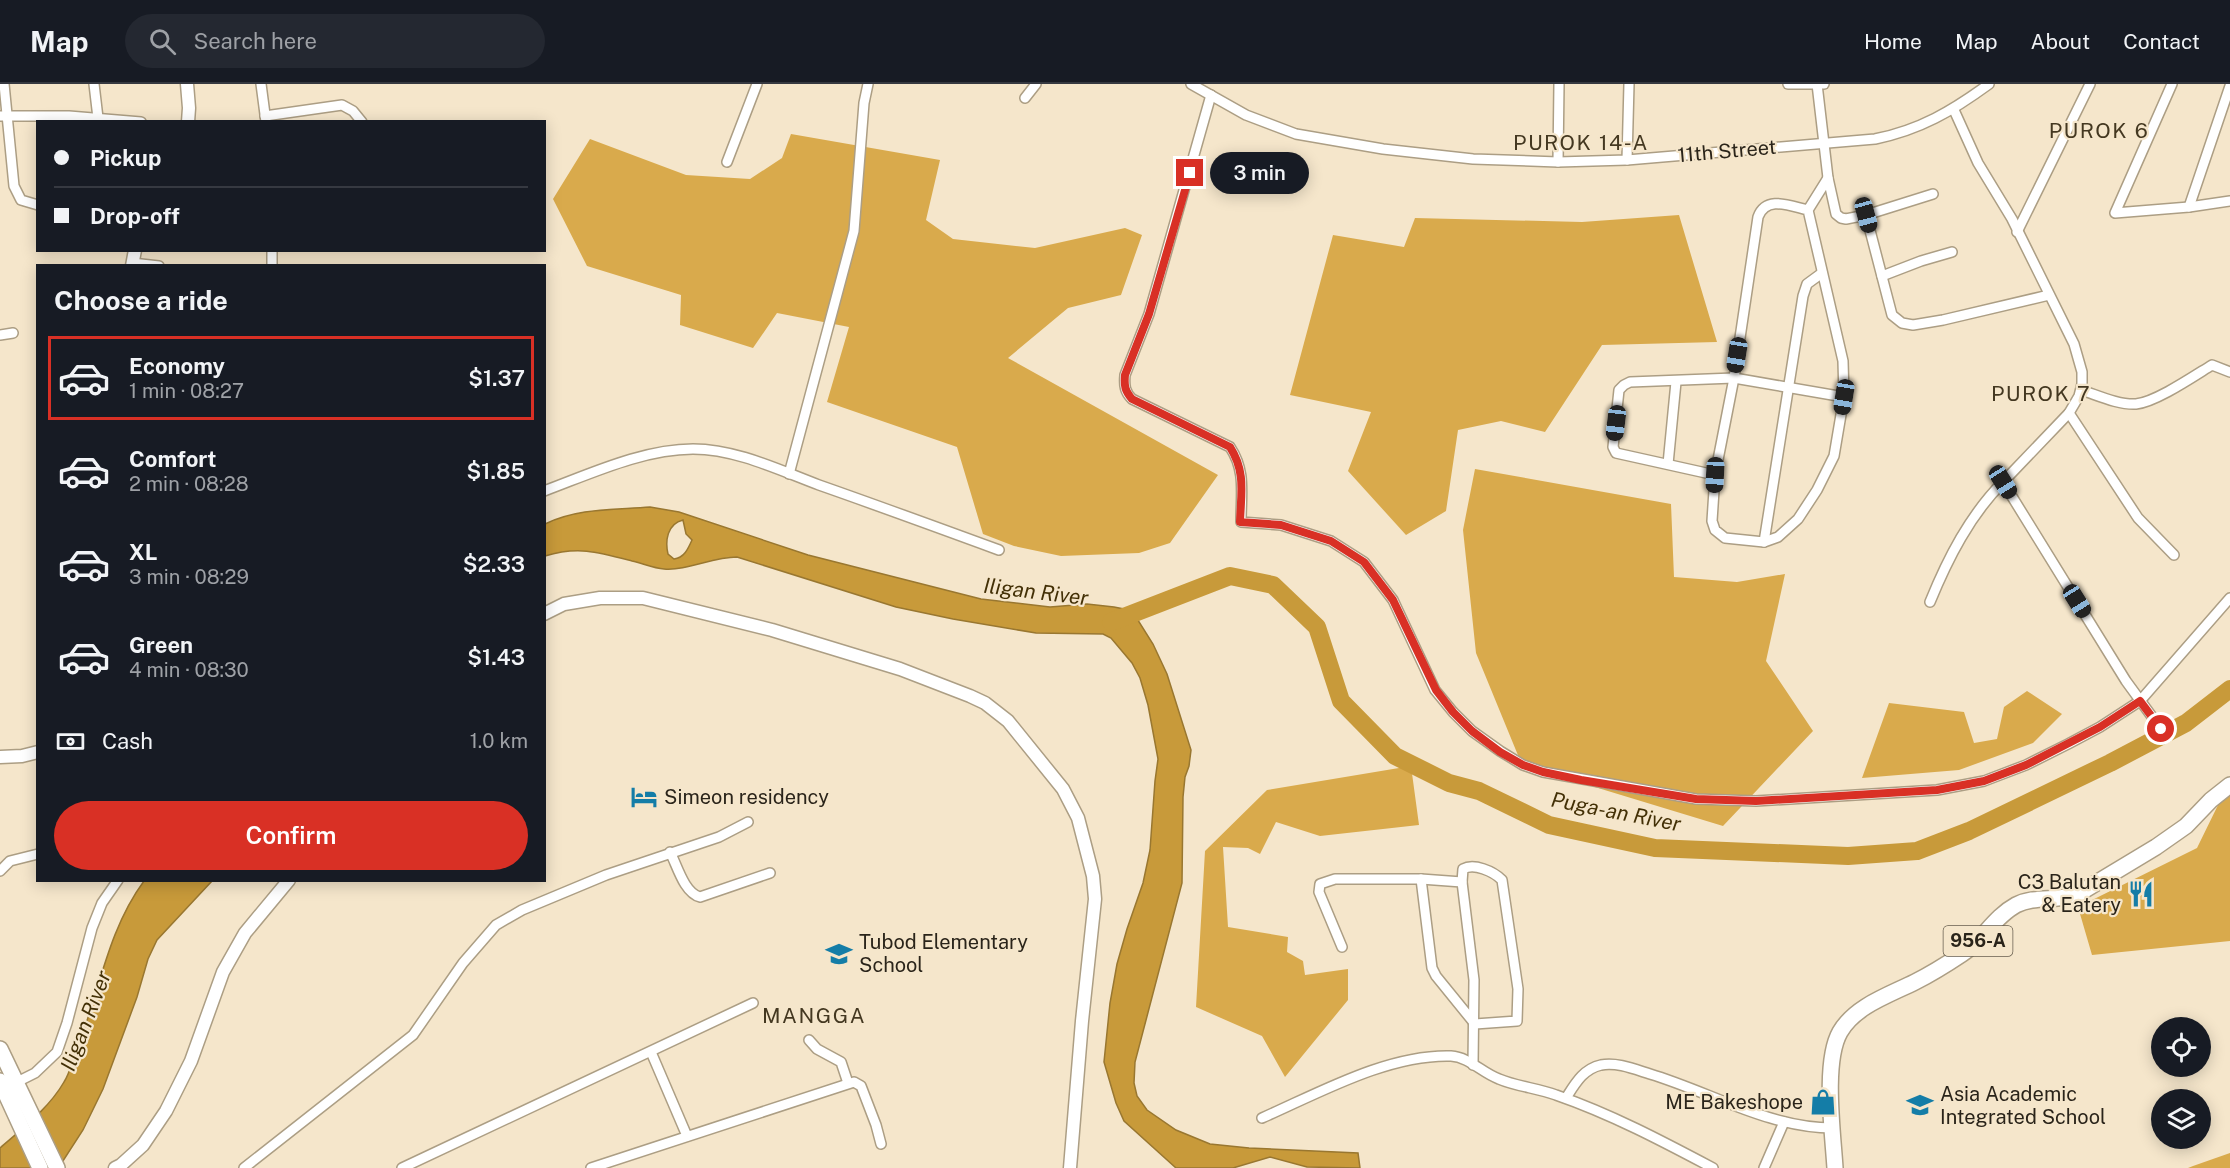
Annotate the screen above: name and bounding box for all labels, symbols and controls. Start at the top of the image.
search box [125,14,545,68]
text: Map [30,25,89,58]
icon: search [146,25,179,58]
text: Search here [194,28,317,54]
text: Home [1864,29,1922,54]
text: Map [1955,29,1998,54]
text: About [2031,29,2090,54]
text: Contact [2123,29,2200,54]
district label: PUROK 6 [2049,118,2149,143]
district label: PUROK 14-A [1513,130,1649,155]
street label: 11th Street [1677,135,1777,167]
text: Pickup [90,145,161,171]
callout: 3 min [1211,152,1310,194]
route end [1176,159,1203,186]
text: 3 min [1233,161,1286,185]
car [1853,195,1879,235]
text: Drop-off [90,203,180,229]
text: Choose a ride [54,284,228,316]
car [1725,336,1749,374]
icon: car [57,351,111,405]
text: Economy [129,353,225,379]
text: $1.37 [468,365,525,391]
car [1832,378,1856,416]
text: 1 min · 08:27 [129,379,244,403]
district label: PUROK 7 [1991,381,2091,406]
car [1605,404,1627,442]
icon: car [57,444,111,498]
text: Comfort [129,446,216,472]
car [1705,457,1725,493]
text: $1.85 [467,458,525,484]
car [1986,462,2020,502]
text: 2 min · 08:28 [129,472,249,496]
icon: car [57,537,111,591]
text: XL [129,539,157,565]
text: $2.33 [463,551,525,577]
text: 3 min · 08:29 [129,565,249,589]
water label: Iligan River [982,573,1091,610]
car [2060,581,2094,621]
icon: car [57,630,111,684]
text: Green [129,632,193,658]
text: $1.43 [467,644,525,670]
text: 4 min · 08:30 [129,658,249,682]
route start [2147,715,2174,742]
icon: cash [54,725,87,758]
text: Cash [102,728,153,754]
text: 1.0 km [470,729,528,753]
hotel icon: Simeon residency [629,782,659,812]
place label: Simeon residency [664,785,829,809]
water label: Puga-an River [1549,787,1684,837]
button: Confirm [54,801,528,870]
place label: C3 Balutan & Eatery [2018,870,2121,917]
restaurant icon: C3 Balutan & Eatery [2126,879,2156,909]
road number: 956-A [1944,926,2012,956]
place label: Tubod Elementary School [859,930,1028,977]
school or university icon: Tubod Elementary School [824,939,854,969]
water label: Iligan River [55,966,116,1074]
district label: MANGGA [762,1003,866,1028]
map controls [2151,1017,2211,1149]
button: locate [2151,1017,2211,1077]
place label: Asia Academic Integrated School [1940,1082,2106,1129]
shop icon: ME Bakeshope [1808,1087,1838,1117]
button: layers [2151,1089,2211,1149]
place label: ME Bakeshope [1665,1090,1803,1114]
school or university icon: Asia Academic Integrated School [1905,1090,1935,1120]

